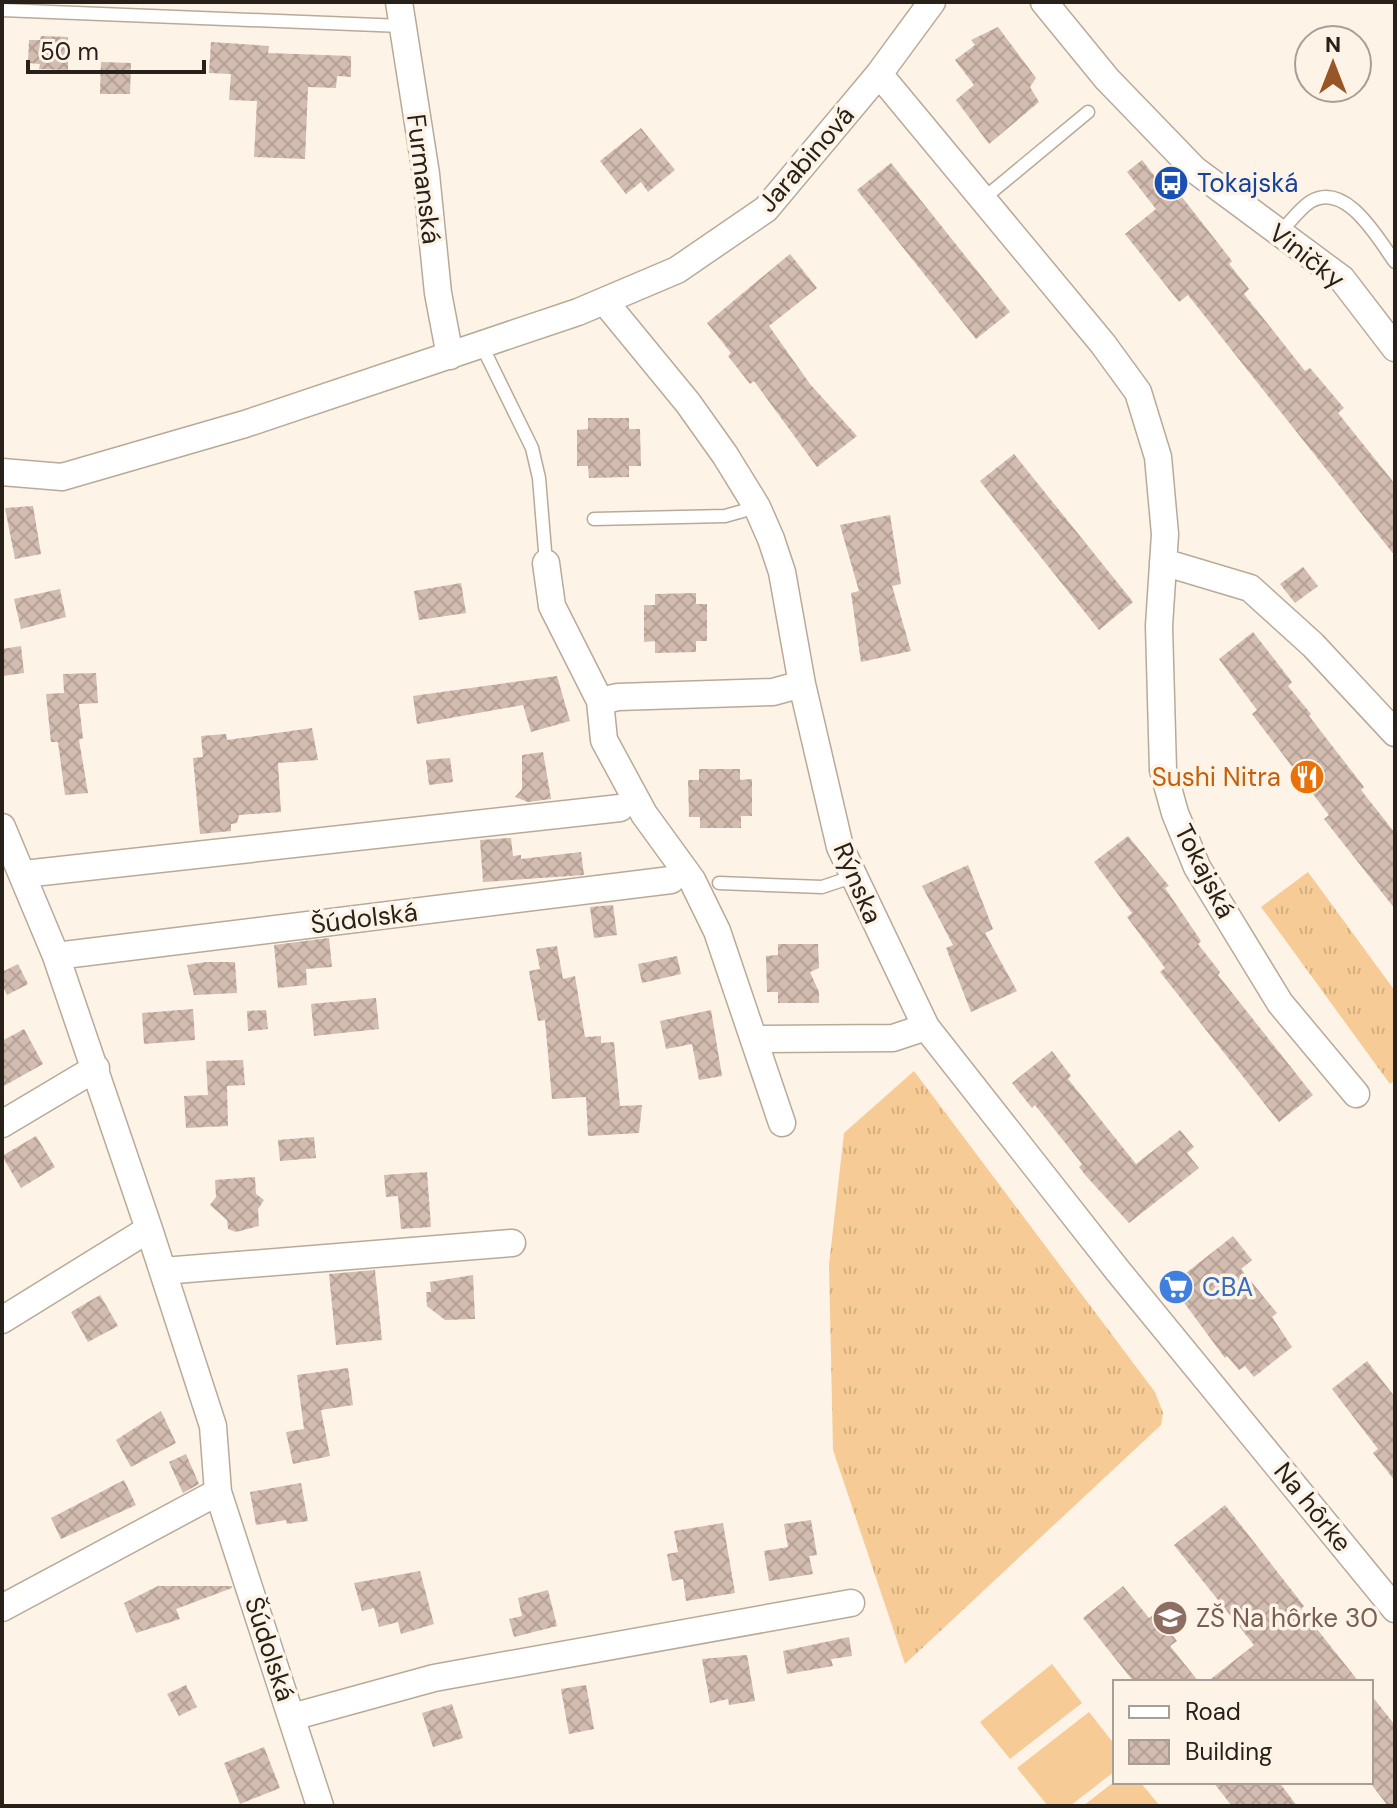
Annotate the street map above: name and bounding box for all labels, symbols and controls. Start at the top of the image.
scale bar [28,24,204,74]
north arrow [1293,24,1373,104]
text: N [1325,30,1341,59]
text: 50 m [40,36,99,67]
street label: Jarabinová [750,99,862,219]
street label: Furmanská [399,112,449,246]
bus stop icon: Tokajská [1152,164,1190,202]
place label: Tokajská [1197,166,1298,200]
street label: Viničky [1262,216,1352,296]
restaurant icon: Sushi Nitra [1288,758,1326,796]
place label: Sushi Nitra [1152,760,1281,794]
street label: Tokajská [1167,818,1243,924]
street label: Rýnska [826,837,890,929]
street label: Šúdolská [308,895,420,941]
supermarket icon: CBA [1157,1268,1195,1306]
place label: CBA [1202,1270,1253,1304]
street label: Na hôrke [1266,1455,1360,1559]
street label: Šúdolská [237,1593,303,1705]
school or university icon: ZŠ Na hôrke 30 [1151,1599,1189,1637]
place label: ZŠ Na hôrke 30 [1196,1601,1378,1635]
legend [1113,1680,1373,1784]
text: Road [1185,1696,1241,1727]
text: Building [1185,1736,1272,1767]

